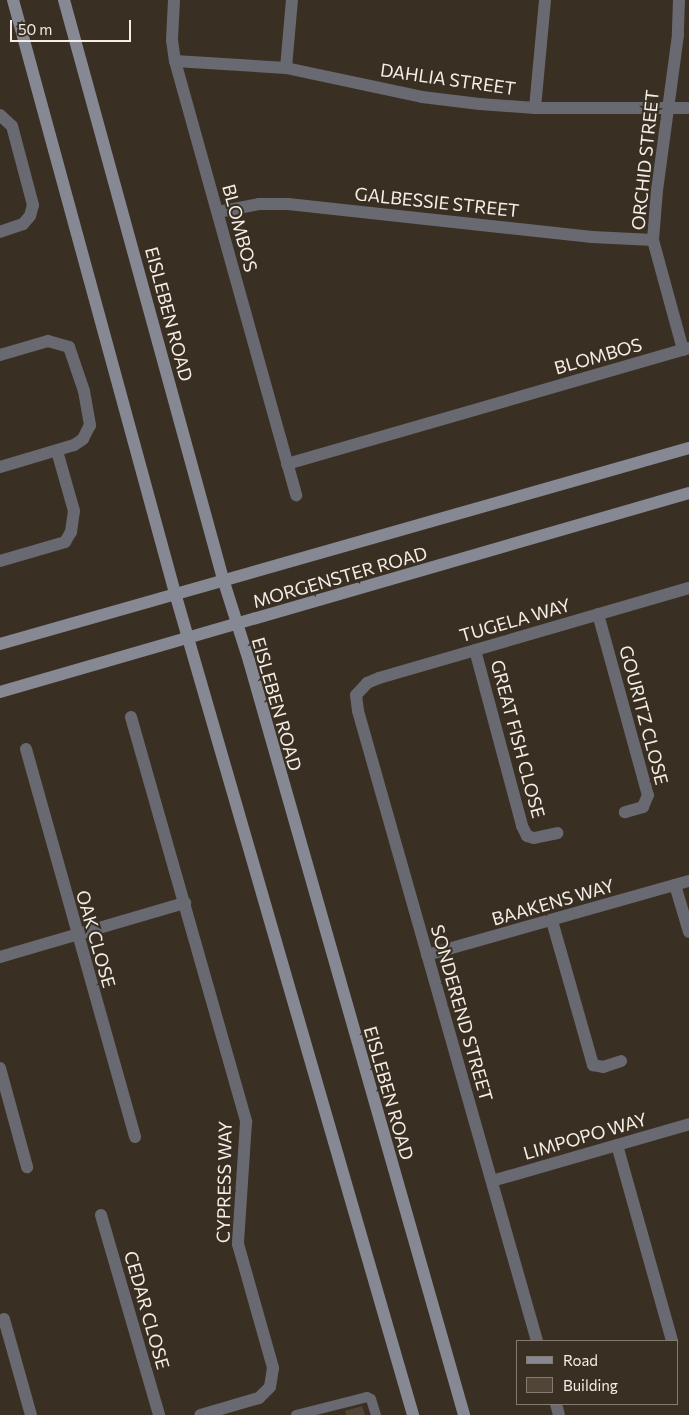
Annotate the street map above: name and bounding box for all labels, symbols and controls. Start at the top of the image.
scale bar [12,10,134,42]
text: 50 m [18,20,52,38]
street label: DAHLIA STREET [379,59,517,99]
street label: ORCHID STREET [627,89,663,231]
street label: BLOMBOS [218,182,262,274]
street label: GALBESSIE STREET [354,183,520,221]
street label: EISLEBEN ROAD [141,244,197,384]
street label: BLOMBOS [552,333,644,379]
street label: MORGENSTER ROAD [250,542,430,612]
street label: TUGELA WAY [457,594,573,646]
street label: EISLEBEN ROAD [248,635,306,773]
street label: GOURITZ CLOSE [615,643,673,787]
street label: GREAT FISH CLOSE [486,658,550,820]
street label: BAAKENS WAY [489,874,617,930]
street label: OAK CLOSE [72,888,120,990]
street label: SONDEREND STREET [426,922,498,1104]
street label: EISLEBEN ROAD [360,1024,418,1162]
street label: LIMPOPO WAY [521,1108,649,1164]
street label: CYPRESS WAY [212,1121,236,1243]
street label: CEDAR CLOSE [120,1248,174,1372]
legend [516,1340,679,1405]
text: Road [563,1351,598,1369]
text: Building [563,1376,618,1394]

